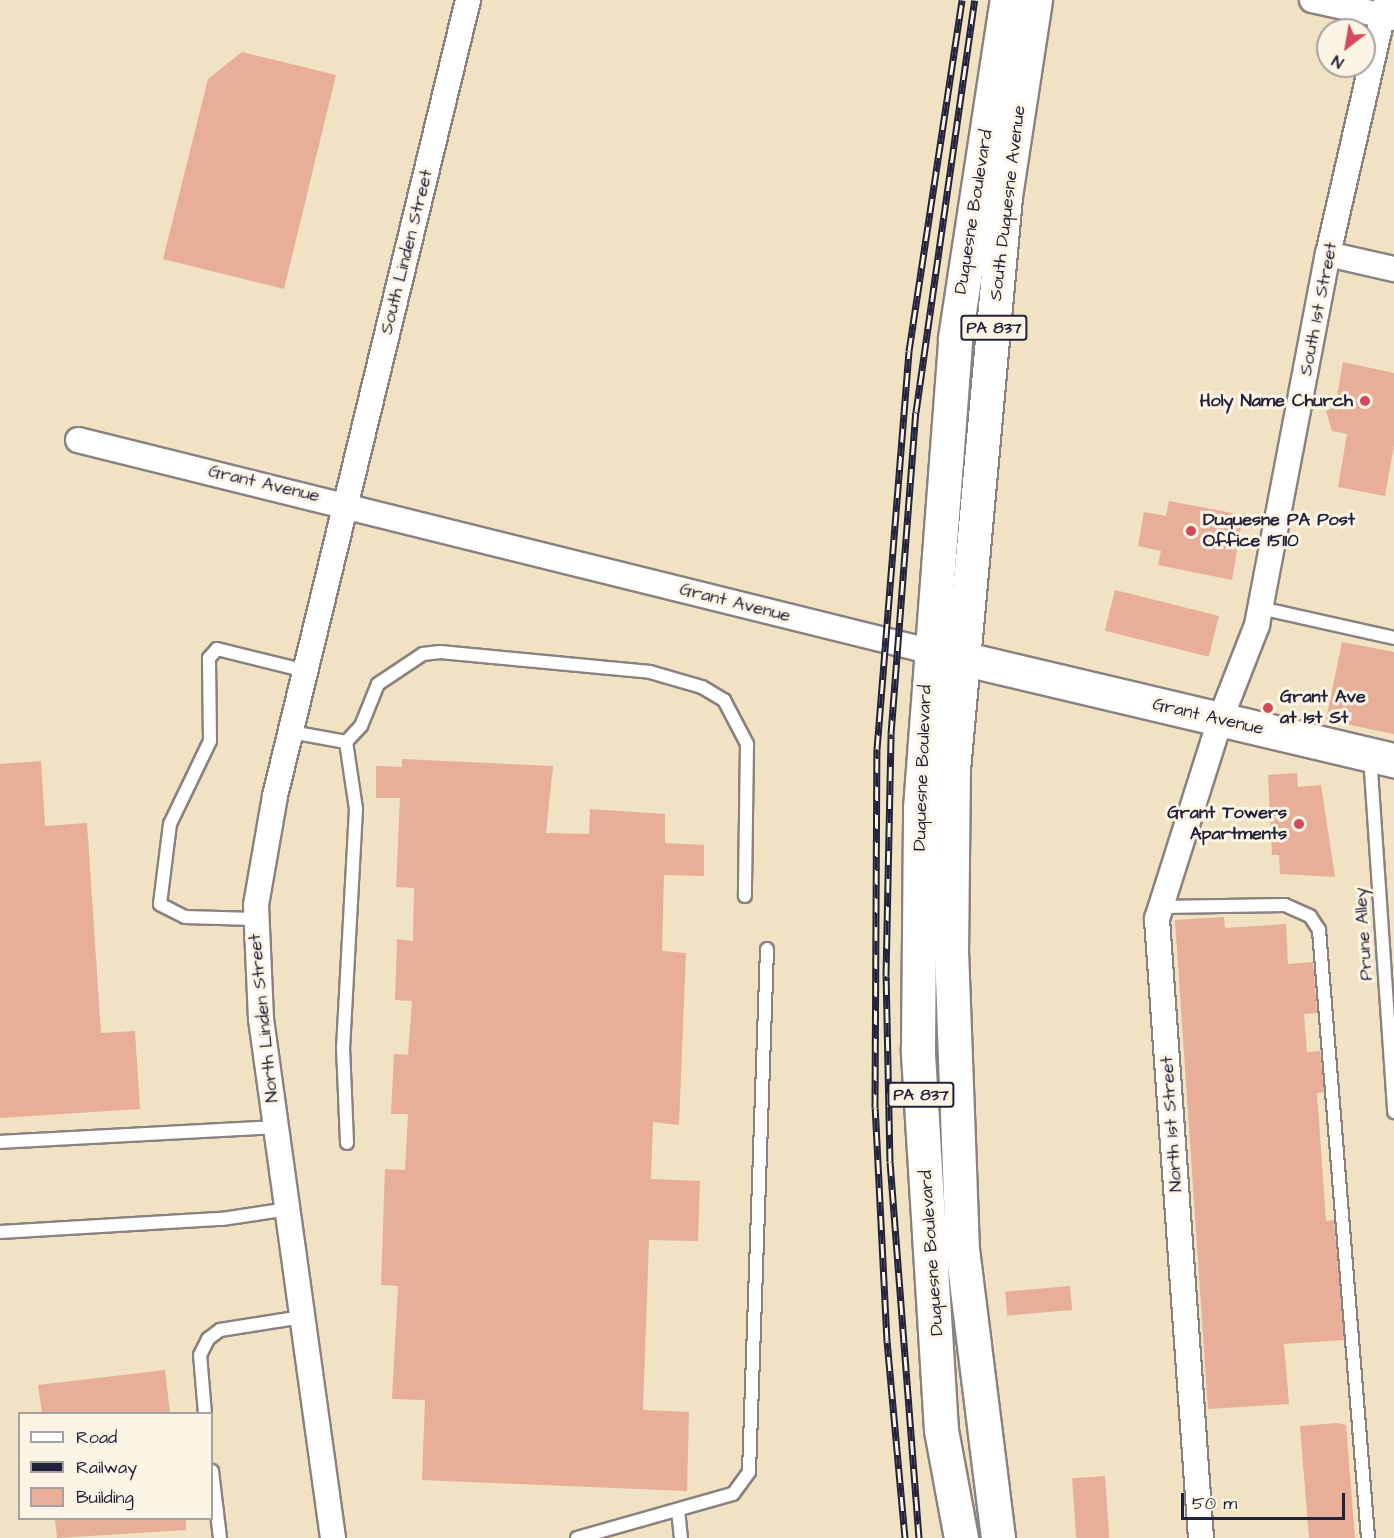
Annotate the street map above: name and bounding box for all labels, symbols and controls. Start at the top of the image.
north arrow [1316,18,1376,78]
text: N [1328,50,1348,74]
street label: South Duquesne Avenue [985,104,1031,302]
street label: Duquesne Boulevard [950,128,998,296]
street label: South Linden Street [376,167,438,337]
street label: South 1st Street [1295,240,1343,378]
road number: PA 837 [960,315,1028,341]
place label: Holy Name Church [1200,390,1353,412]
marker: Holy Name Church [1358,394,1372,408]
street label: Grant Avenue [206,461,322,507]
place label: Duquesne PA Post Office 15110 [1203,510,1355,552]
marker: Duquesne PA Post Office 15110 [1184,524,1198,538]
street label: Grant Avenue [677,579,793,627]
street label: Duquesne Boulevard [909,685,937,851]
place label: Grant Ave at 1st St [1280,687,1366,730]
street label: Grant Avenue [1150,694,1266,740]
marker: Grant Ave at 1st St [1261,701,1275,715]
place label: Grant Towers Apartments [1167,803,1287,846]
marker: Grant Towers Apartments [1292,817,1306,831]
street label: Prune Alley [1350,887,1378,981]
street label: North Linden Street [244,933,284,1103]
street label: North 1st Street [1156,1055,1188,1193]
road number: PA 837 [886,1082,956,1108]
street label: Duquesne Boulevard [915,1169,949,1337]
legend [18,1412,213,1520]
text: Road [76,1425,117,1450]
text: Railway [76,1455,137,1480]
scale bar [1184,1481,1348,1519]
text: Building [76,1485,134,1510]
text: 50 m [1192,1491,1237,1516]

